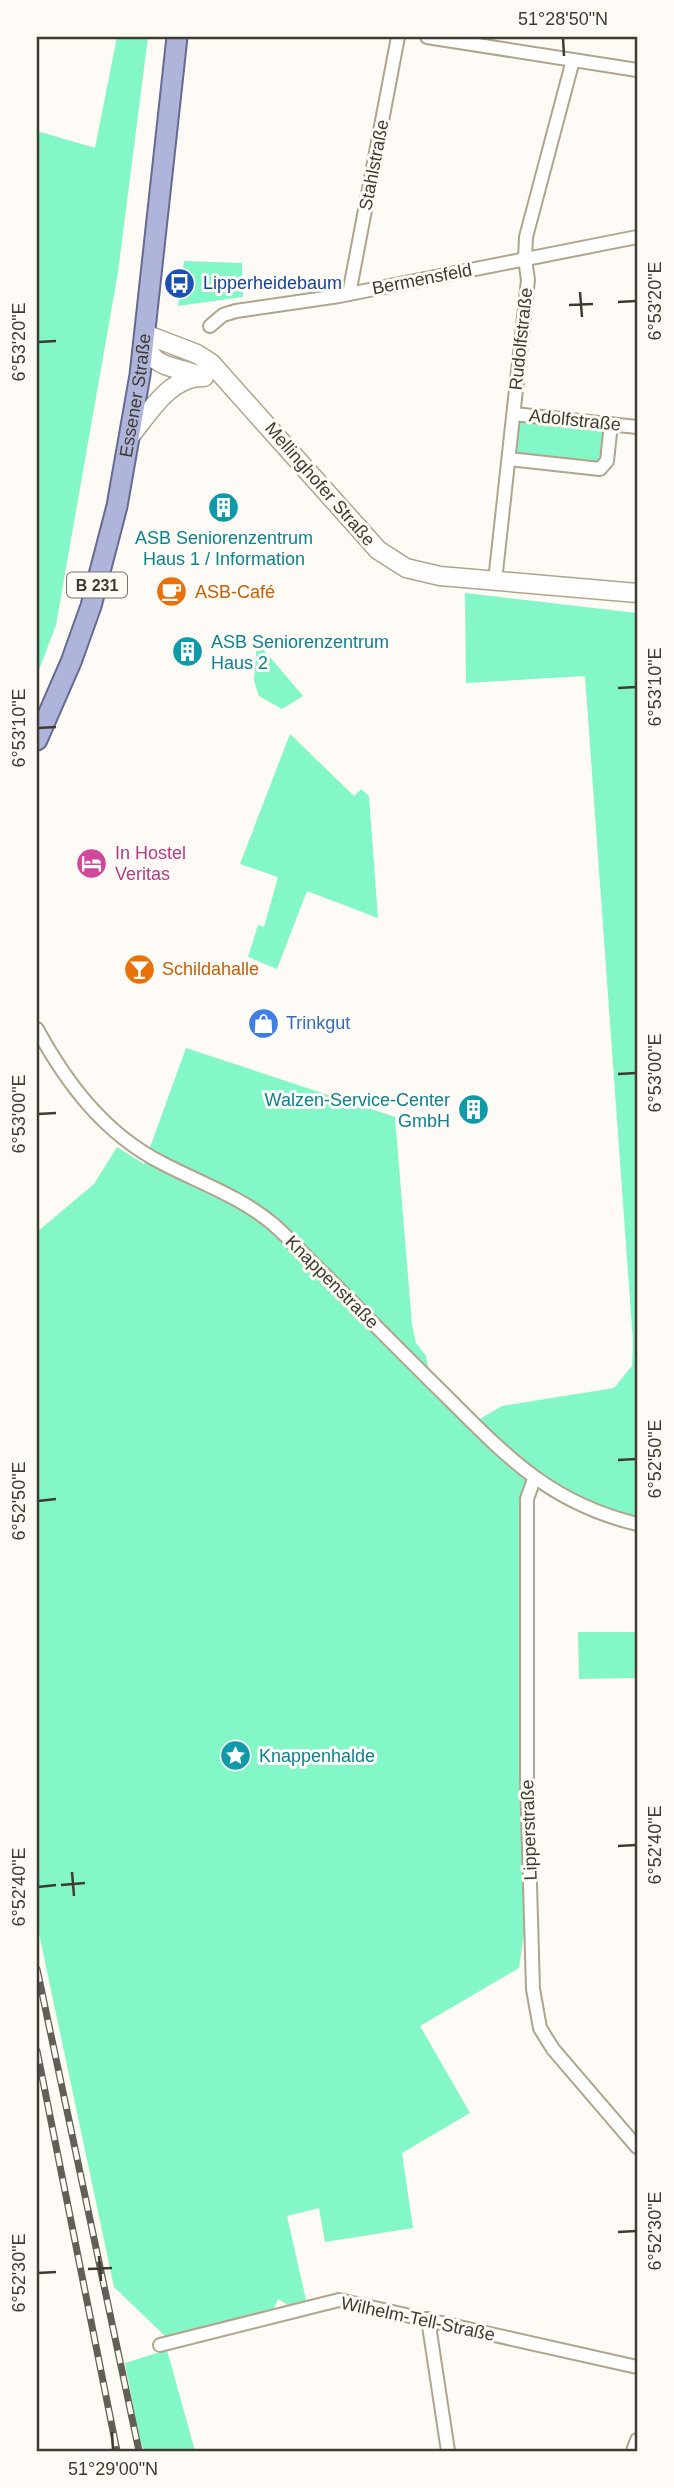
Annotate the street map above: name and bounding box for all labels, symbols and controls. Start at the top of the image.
text: 51°28'50"N [518,9,608,29]
street label: Stahlstraße [355,118,393,212]
street label: Bermensfeld [370,260,474,298]
text: 6°53'20"E [645,261,665,341]
bus stop icon: Lipperheidebaum [163,266,197,300]
place label: Lipperheidebaum [203,273,342,293]
street label: Rudolfstraße [506,287,536,391]
text: 6°53'20"E [9,302,29,382]
street label: Essener Straße [116,332,154,459]
street label: Adolfstraße [528,405,622,435]
street label: Mellinghofer Straße [261,418,379,550]
building icon: ASB Seniorenzentrum Haus 1 / Information [207,490,241,524]
place label: ASB Seniorenzentrum Haus 1 / Information [135,528,313,569]
road number: B 231 [67,572,127,598]
cafe icon: ASB-Café [155,575,189,609]
place label: ASB-Café [195,582,275,602]
place label: ASB Seniorenzentrum Haus 2 [211,632,389,673]
building icon: ASB Seniorenzentrum Haus 2 [171,635,205,669]
text: 6°53'10"E [645,647,665,727]
text: 6°53'10"E [9,688,29,768]
place label: In Hostel Veritas [115,843,186,884]
hotel icon: In Hostel Veritas [75,846,109,880]
bar icon: Schildahalle [122,952,156,986]
place label: Schildahalle [162,959,259,979]
shop icon: Trinkgut [246,1006,280,1040]
place label: Trinkgut [286,1013,350,1033]
text: 6°53'00"E [645,1033,665,1113]
text: 6°53'00"E [9,1074,29,1154]
place label: Walzen-Service-Center GmbH [265,1090,450,1131]
building icon: Walzen-Service-Center GmbH [456,1093,490,1127]
street label: Knappenstraße [281,1231,383,1333]
text: 6°52'50"E [645,1419,665,1499]
text: 6°52'50"E [9,1461,29,1541]
place icon: Knappenhalde [219,1739,253,1773]
place label: Knappenhalde [259,1746,375,1766]
street label: Lipperstraße [517,1779,541,1881]
text: 6°52'40"E [645,1805,665,1885]
text: 6°52'40"E [9,1847,29,1927]
text: 6°52'30"E [645,2191,665,2271]
text: 6°52'30"E [9,2233,29,2313]
street label: Wilhelm-Tell-Straße [339,2293,497,2345]
text: 51°29'00"N [68,2459,158,2479]

